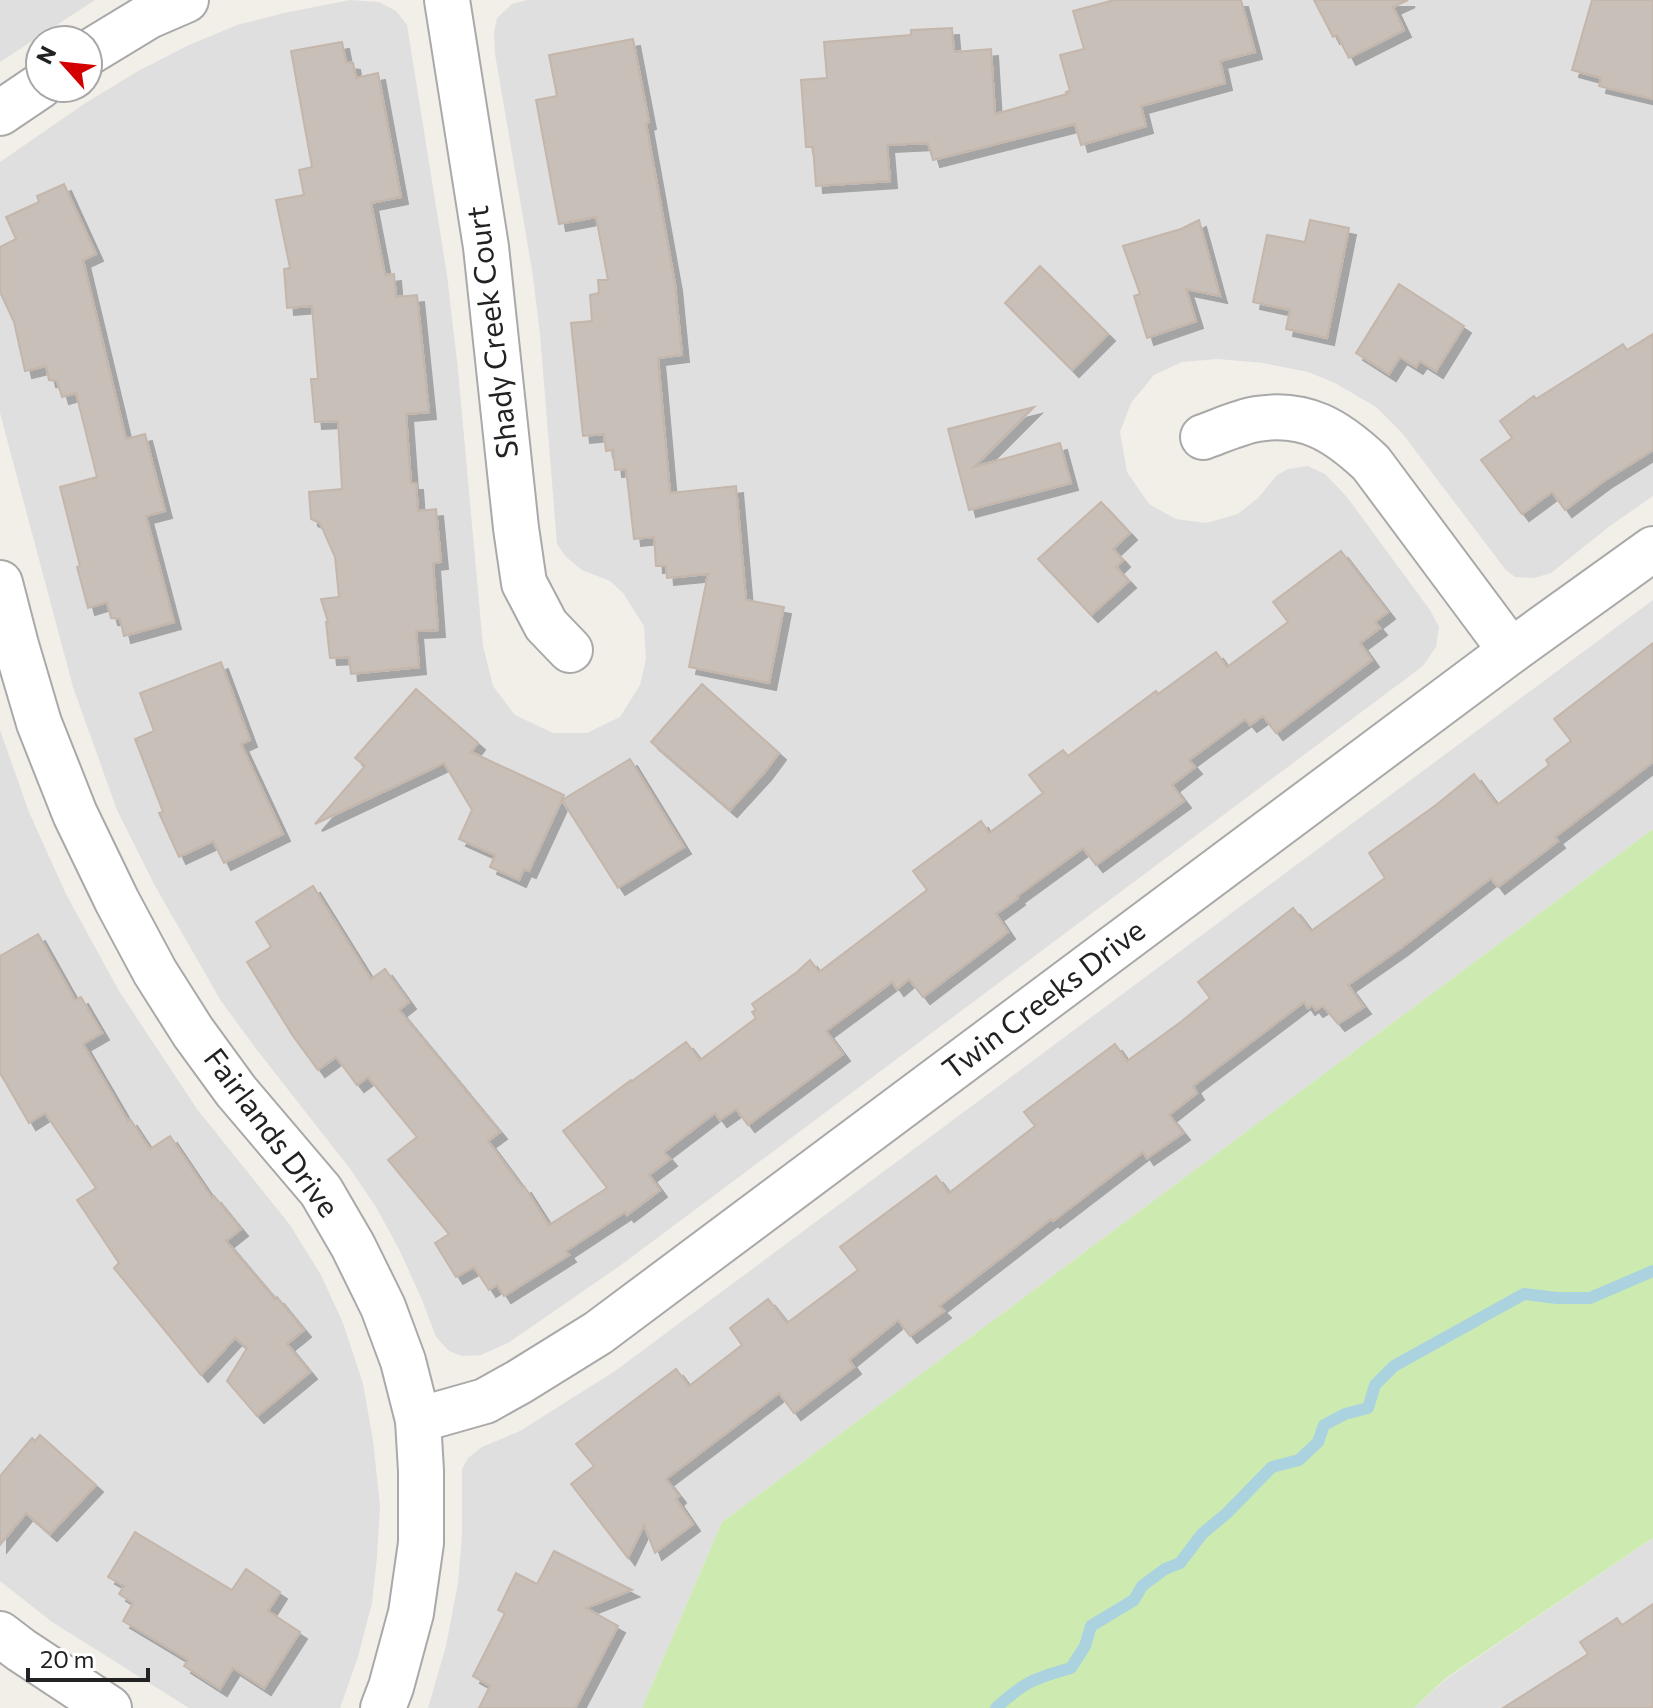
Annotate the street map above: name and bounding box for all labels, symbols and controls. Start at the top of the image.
north arrow [24,24,104,104]
text: N [30,41,62,68]
street label: Shady Creek Court [457,204,524,461]
street label: Twin Creeks Drive [934,910,1151,1086]
street label: Fairlands Drive [198,1040,348,1223]
scale bar [28,1632,148,1682]
text: 20 m [40,1644,94,1673]

